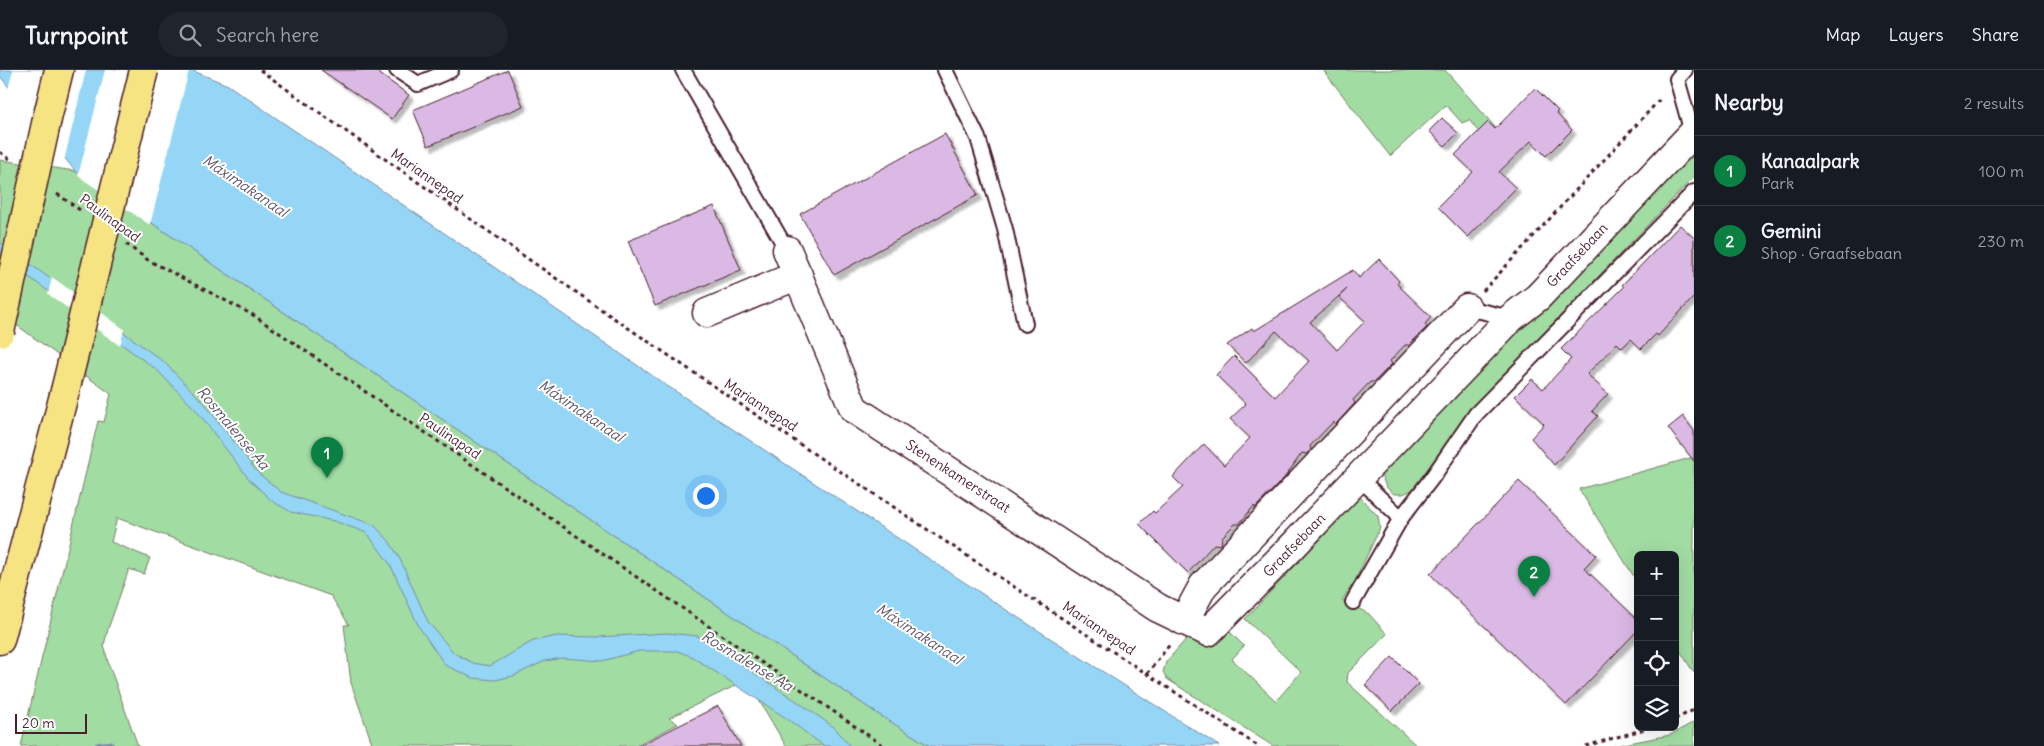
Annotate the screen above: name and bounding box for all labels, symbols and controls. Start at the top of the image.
search box [158,12,508,57]
text: Turnpoint [25,20,128,50]
icon: search [176,21,204,49]
text: Search here [216,23,319,47]
text: Map [1825,23,1860,46]
text: Layers [1888,23,1944,46]
text: Share [1972,23,2019,46]
text: Nearby [1714,89,1784,116]
text: 2 results [1964,93,2024,113]
street label: Mariannepad [387,145,467,207]
text: Kanaalpark [1761,149,1859,173]
water label: Máximakanaal [199,150,294,222]
text: 1 [1727,161,1733,181]
text: 100 m [1979,161,2024,181]
text: Park [1761,173,1794,193]
street label: Paulinapad [76,190,144,246]
street label: Graafsebaan [1543,219,1611,291]
text: Gemini [1761,219,1821,243]
text: 2 [1726,231,1734,251]
text: 230 m [1978,231,2024,251]
text: Shop · Graafsebaan [1761,243,1902,263]
water label: Máximakanaal [535,375,630,447]
street label: Mariannepad [721,375,801,435]
water label: Rosmalense Aa [193,382,275,474]
street label: Paulinapad [416,409,484,463]
street label: Stenenkamerstraat [902,435,1014,517]
pin: 1 [311,437,343,478]
your location [693,483,719,509]
street label: Graafsebaan [1259,509,1329,581]
map controls [1634,551,1679,731]
button: + [1634,551,1679,596]
pin: 2 [1518,556,1550,597]
button: − [1634,596,1679,641]
street label: Mariannepad [1059,597,1139,659]
water label: Máximakanaal [873,599,968,670]
water label: Rosmalense Aa [698,626,798,696]
button: locate [1634,641,1679,686]
button: layers [1634,686,1679,731]
scale bar [15,711,88,734]
text: 20 m [22,714,55,732]

